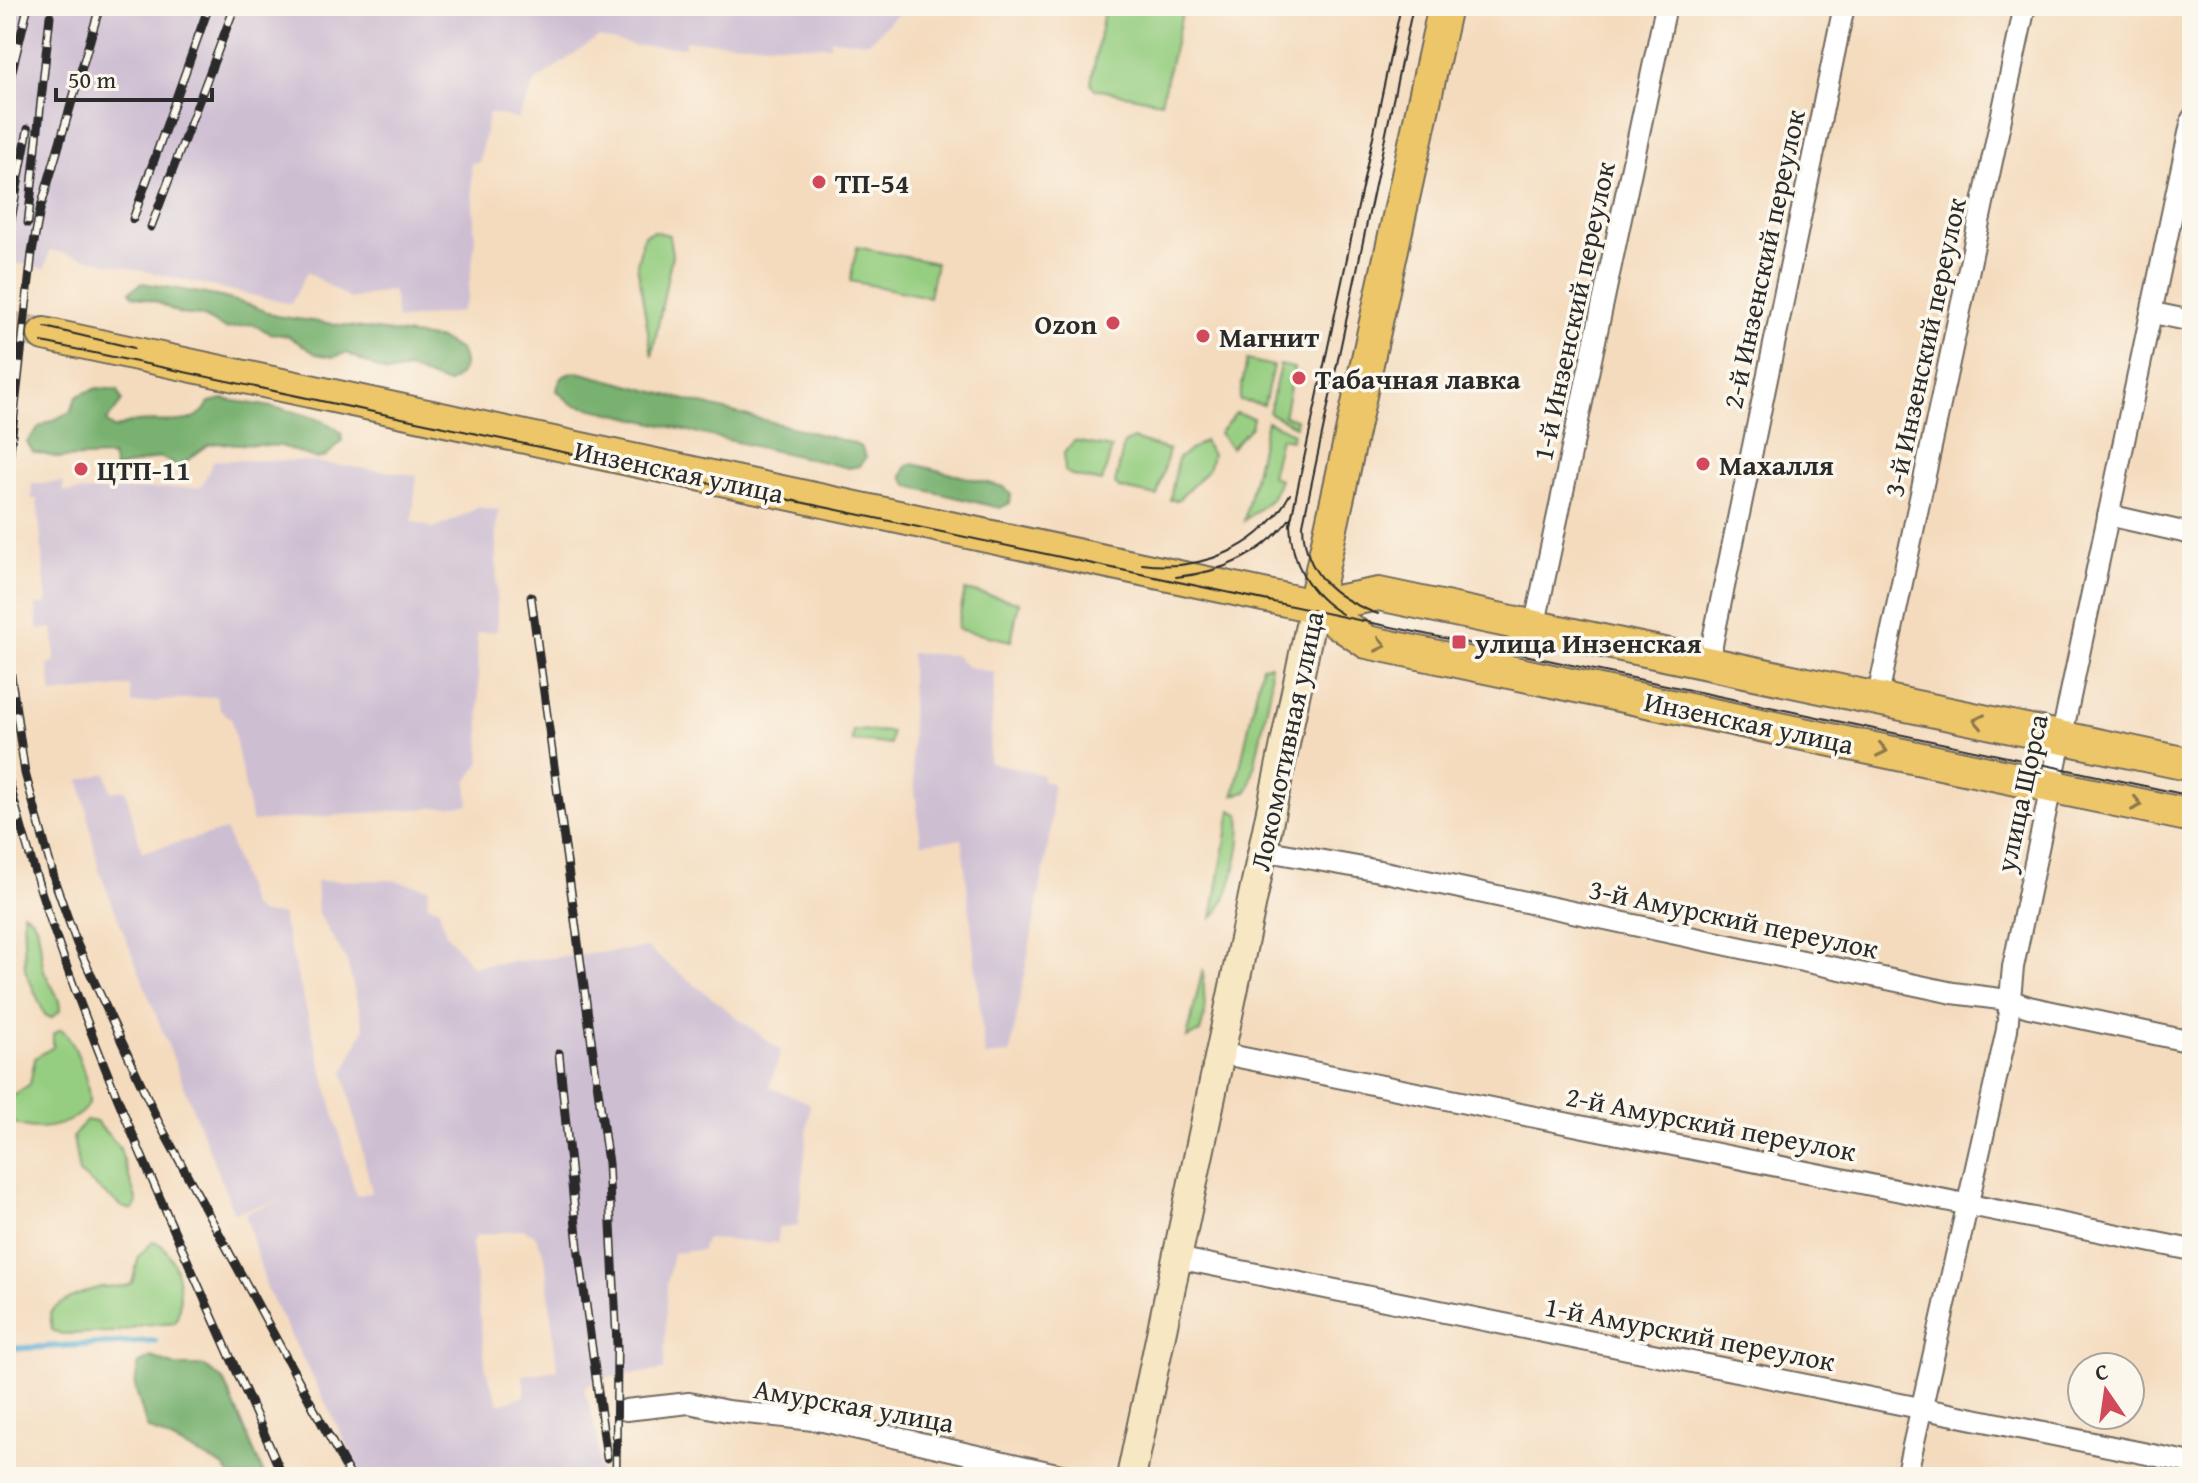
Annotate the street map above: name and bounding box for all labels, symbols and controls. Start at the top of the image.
scale bar [56,52,212,102]
text: 50 m [68,62,116,97]
street label: 2-й Инзенский переулок [1711,105,1815,412]
street label: 1-й Инзенский переулок [1521,157,1625,464]
place label: ТП-54 [835,162,910,203]
marker: ТП-54 [810,173,828,191]
street label: 3-й Инзенский переулок [1872,193,1976,500]
place label: Ozon [1035,303,1097,344]
marker: Ozon [1104,314,1122,332]
place label: Магнит [1219,316,1319,357]
marker: Магнит [1194,327,1212,345]
place label: Табачная лавка [1315,358,1521,399]
marker: Табачная лавка [1290,369,1308,387]
street label: Инзенская улица [571,429,788,513]
place label: Махалля [1719,444,1834,485]
place label: ЦТП-11 [97,449,191,490]
marker: Махалля [1694,455,1712,473]
marker: ЦТП-11 [72,460,90,478]
street label: Локомотивная улица [1238,607,1334,875]
place label: улица Инзенская [1474,622,1701,663]
marker: улица Инзенская [1450,633,1468,651]
one-way arrow [1374,636,1388,653]
street label: Инзенская улица [1641,680,1858,764]
street label: улица Щорса [1984,710,2058,877]
one-way arrow [1972,713,1986,730]
one-way arrow [1875,741,1889,758]
one-way arrow [2129,795,2143,812]
street label: 3-й Амурский переулок [1586,867,1883,969]
street label: 2-й Амурский переулок [1562,1075,1860,1171]
street label: 1-й Амурский переулок [1541,1285,1839,1381]
north arrow [2066,1351,2146,1431]
text: С [2092,1355,2111,1389]
street label: Амурская улица [751,1367,958,1443]

